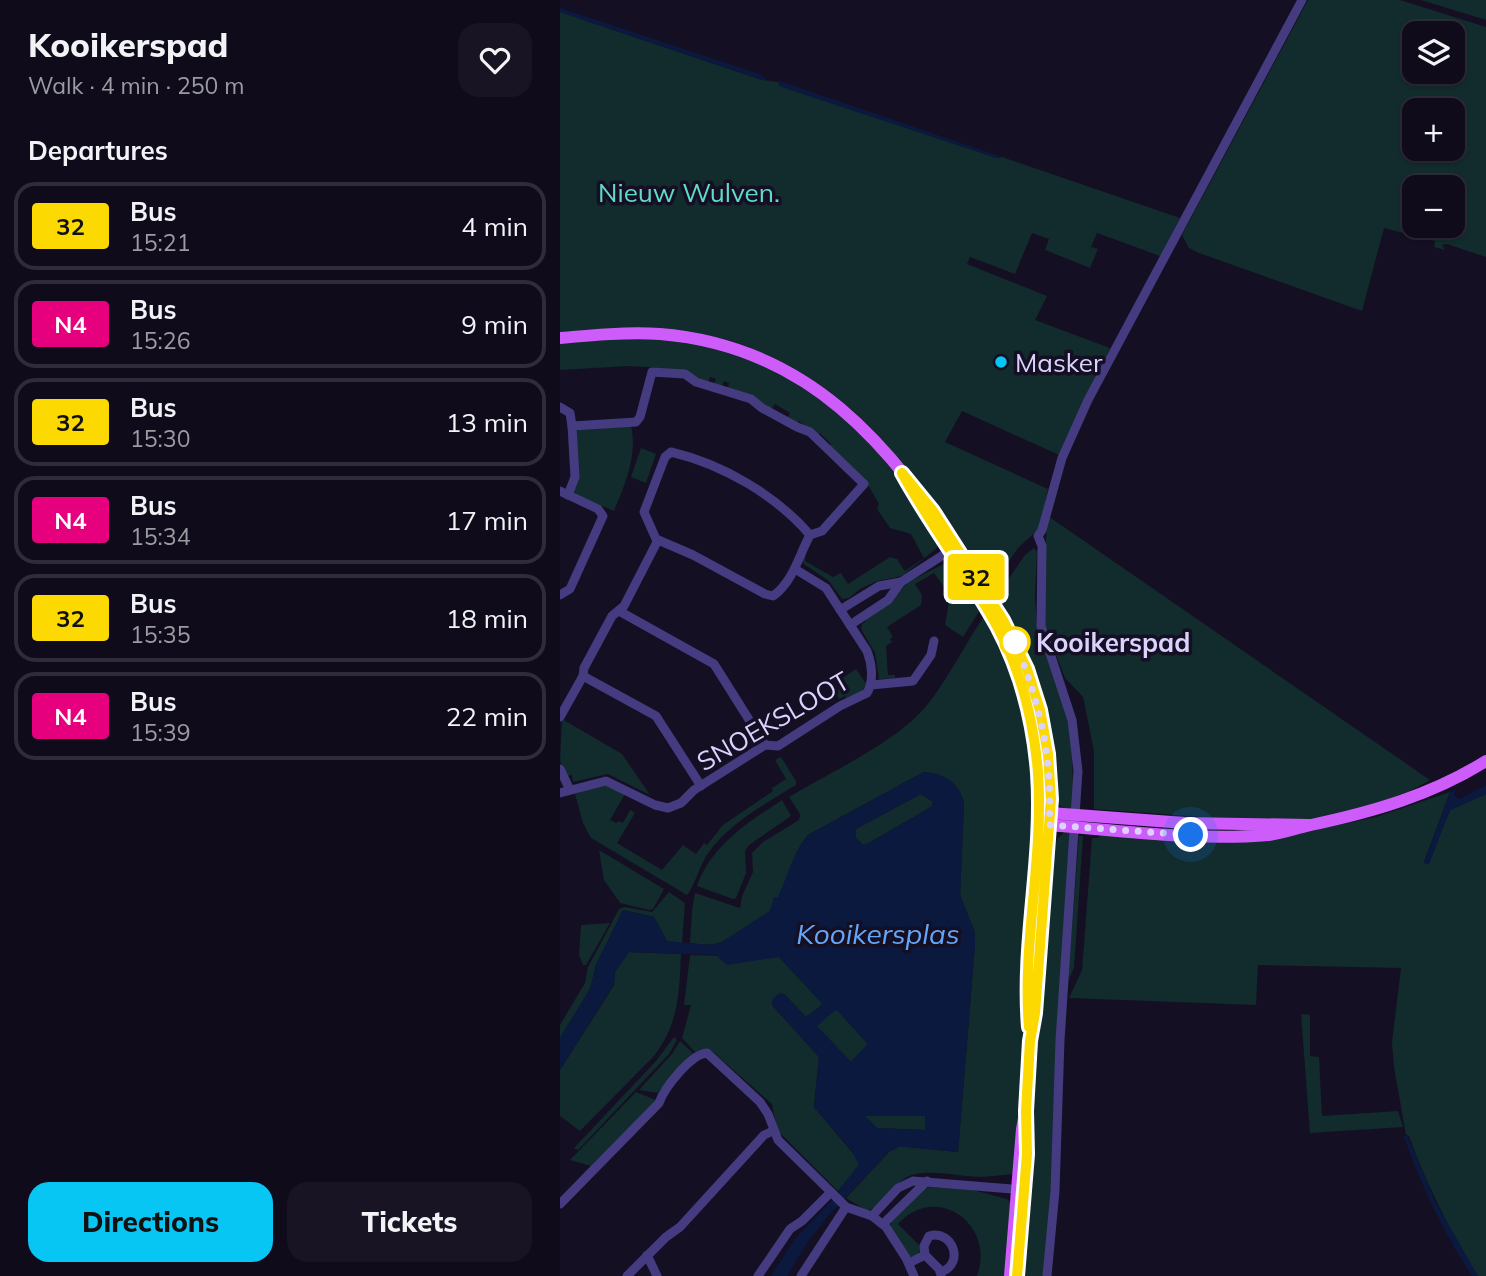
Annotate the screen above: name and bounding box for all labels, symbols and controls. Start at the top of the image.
map controls [1402,21,1465,238]
button: layers [1402,21,1465,84]
button: heart [458,23,532,97]
text: Kooikerspad [28,24,228,65]
text: Walk · 4 min · 250 m [28,71,245,100]
button: + [1402,98,1465,161]
text: Departures [28,134,168,167]
button: − [1402,175,1465,238]
park label: Nieuw Wulven. [598,176,780,209]
text: Bus [130,195,176,228]
text: 4 min [461,210,528,243]
text: 32 [56,211,85,241]
text: 15:21 [130,228,190,257]
text: Bus [130,293,176,326]
text: 9 min [461,308,528,341]
text: N4 [54,309,87,339]
text: 15:26 [130,326,190,355]
place label: Masker [1015,346,1103,379]
marker: Masker [993,354,1009,370]
text: Bus [130,391,176,424]
text: 13 min [446,406,528,439]
text: 32 [56,407,85,437]
text: 15:30 [130,424,190,453]
text: Bus [130,489,176,522]
text: 17 min [446,504,528,537]
text: N4 [54,505,87,535]
text: 15:34 [130,522,190,551]
line badge: 32 [944,554,1008,600]
text: 32 [962,562,990,592]
text: Bus [130,587,176,620]
text: 18 min [446,602,528,635]
text: 32 [56,603,85,633]
text: 15:35 [130,620,190,649]
place label: Kooikerspad [1036,626,1190,659]
marker: Kooikerspad [1000,627,1030,657]
street label: SNOEKSLOOT [691,664,855,778]
text: Bus [130,685,176,718]
text: 22 min [446,700,528,733]
text: N4 [54,701,87,731]
text: 15:39 [130,718,190,747]
your location [1173,817,1208,852]
water label: Kooikersplas [796,916,960,951]
button: Directions [28,1182,273,1262]
button: Tickets [287,1182,532,1262]

